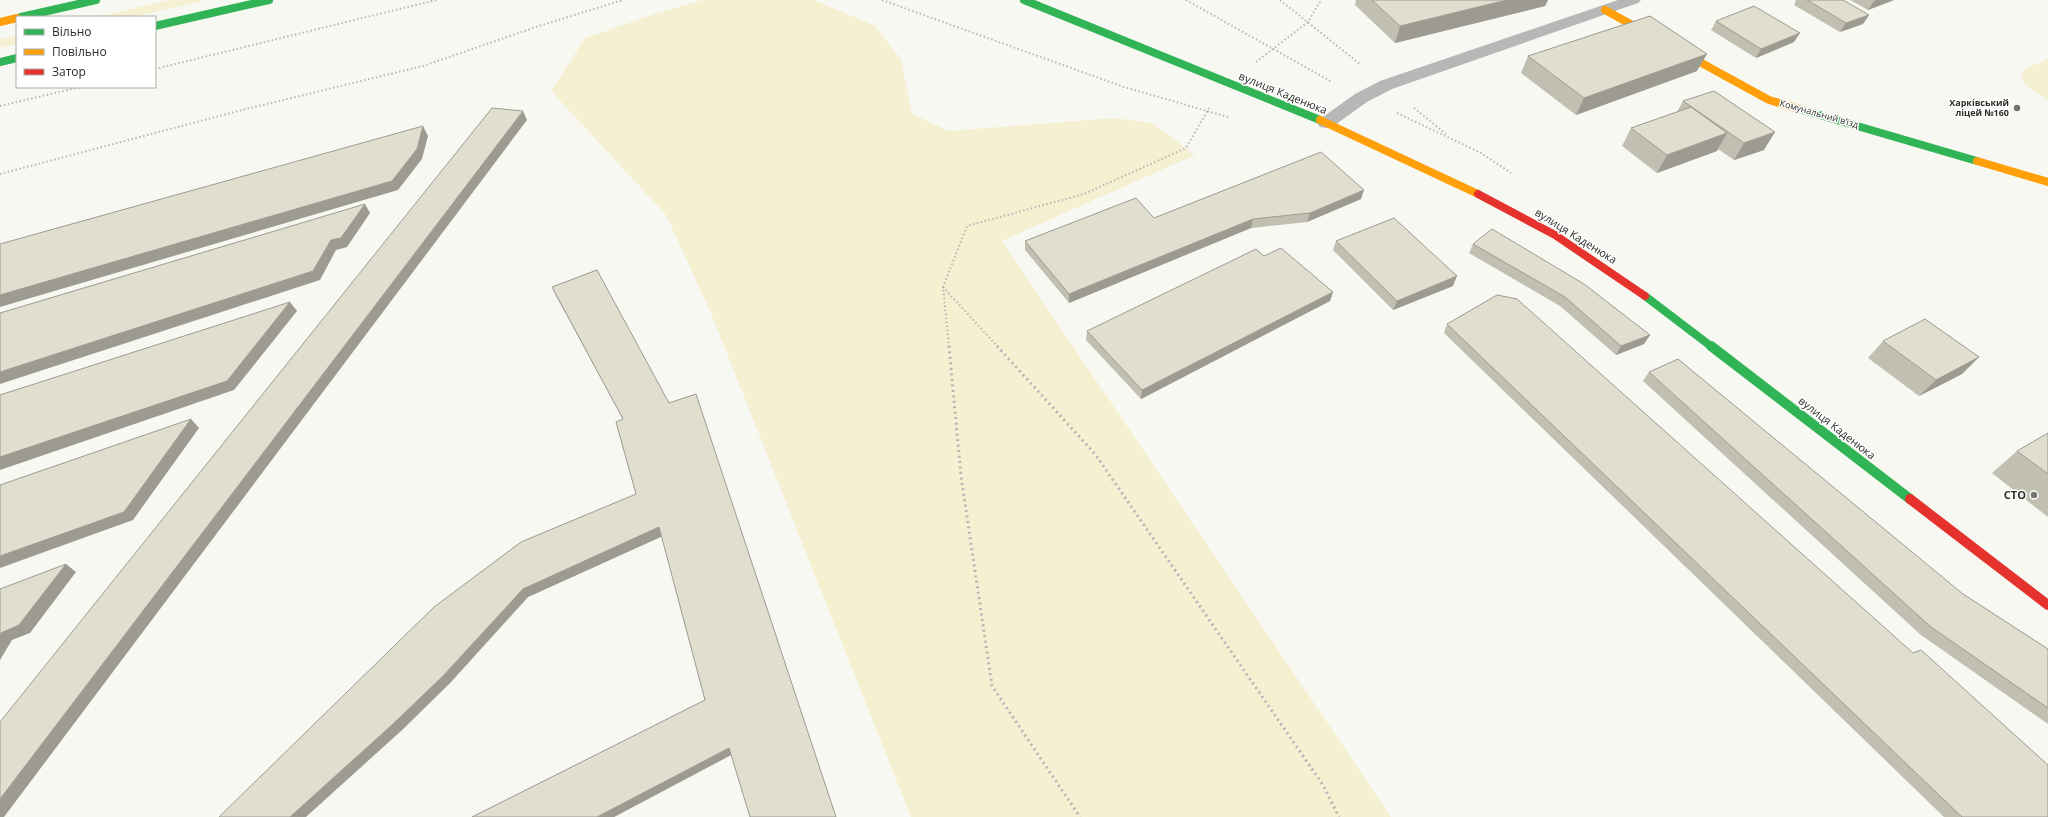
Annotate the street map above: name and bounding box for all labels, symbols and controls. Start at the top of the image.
legend [16,16,156,88]
text: Вільно [52,23,92,40]
text: Повільно [52,43,107,60]
text: Затор [52,63,86,80]
street label: вулиця Каденюка [1237,68,1330,117]
street label: Комунальний в’їзд [1778,96,1860,131]
place label: Харківський ліцей №160 [1949,96,2009,119]
marker: Харківський ліцей №160 [2012,103,2022,113]
street label: вулиця Каденюка [1532,204,1620,267]
street label: вулиця Каденюка [1796,393,1879,463]
place label: СТО [2004,487,2026,502]
marker: СТО [2029,490,2039,500]

